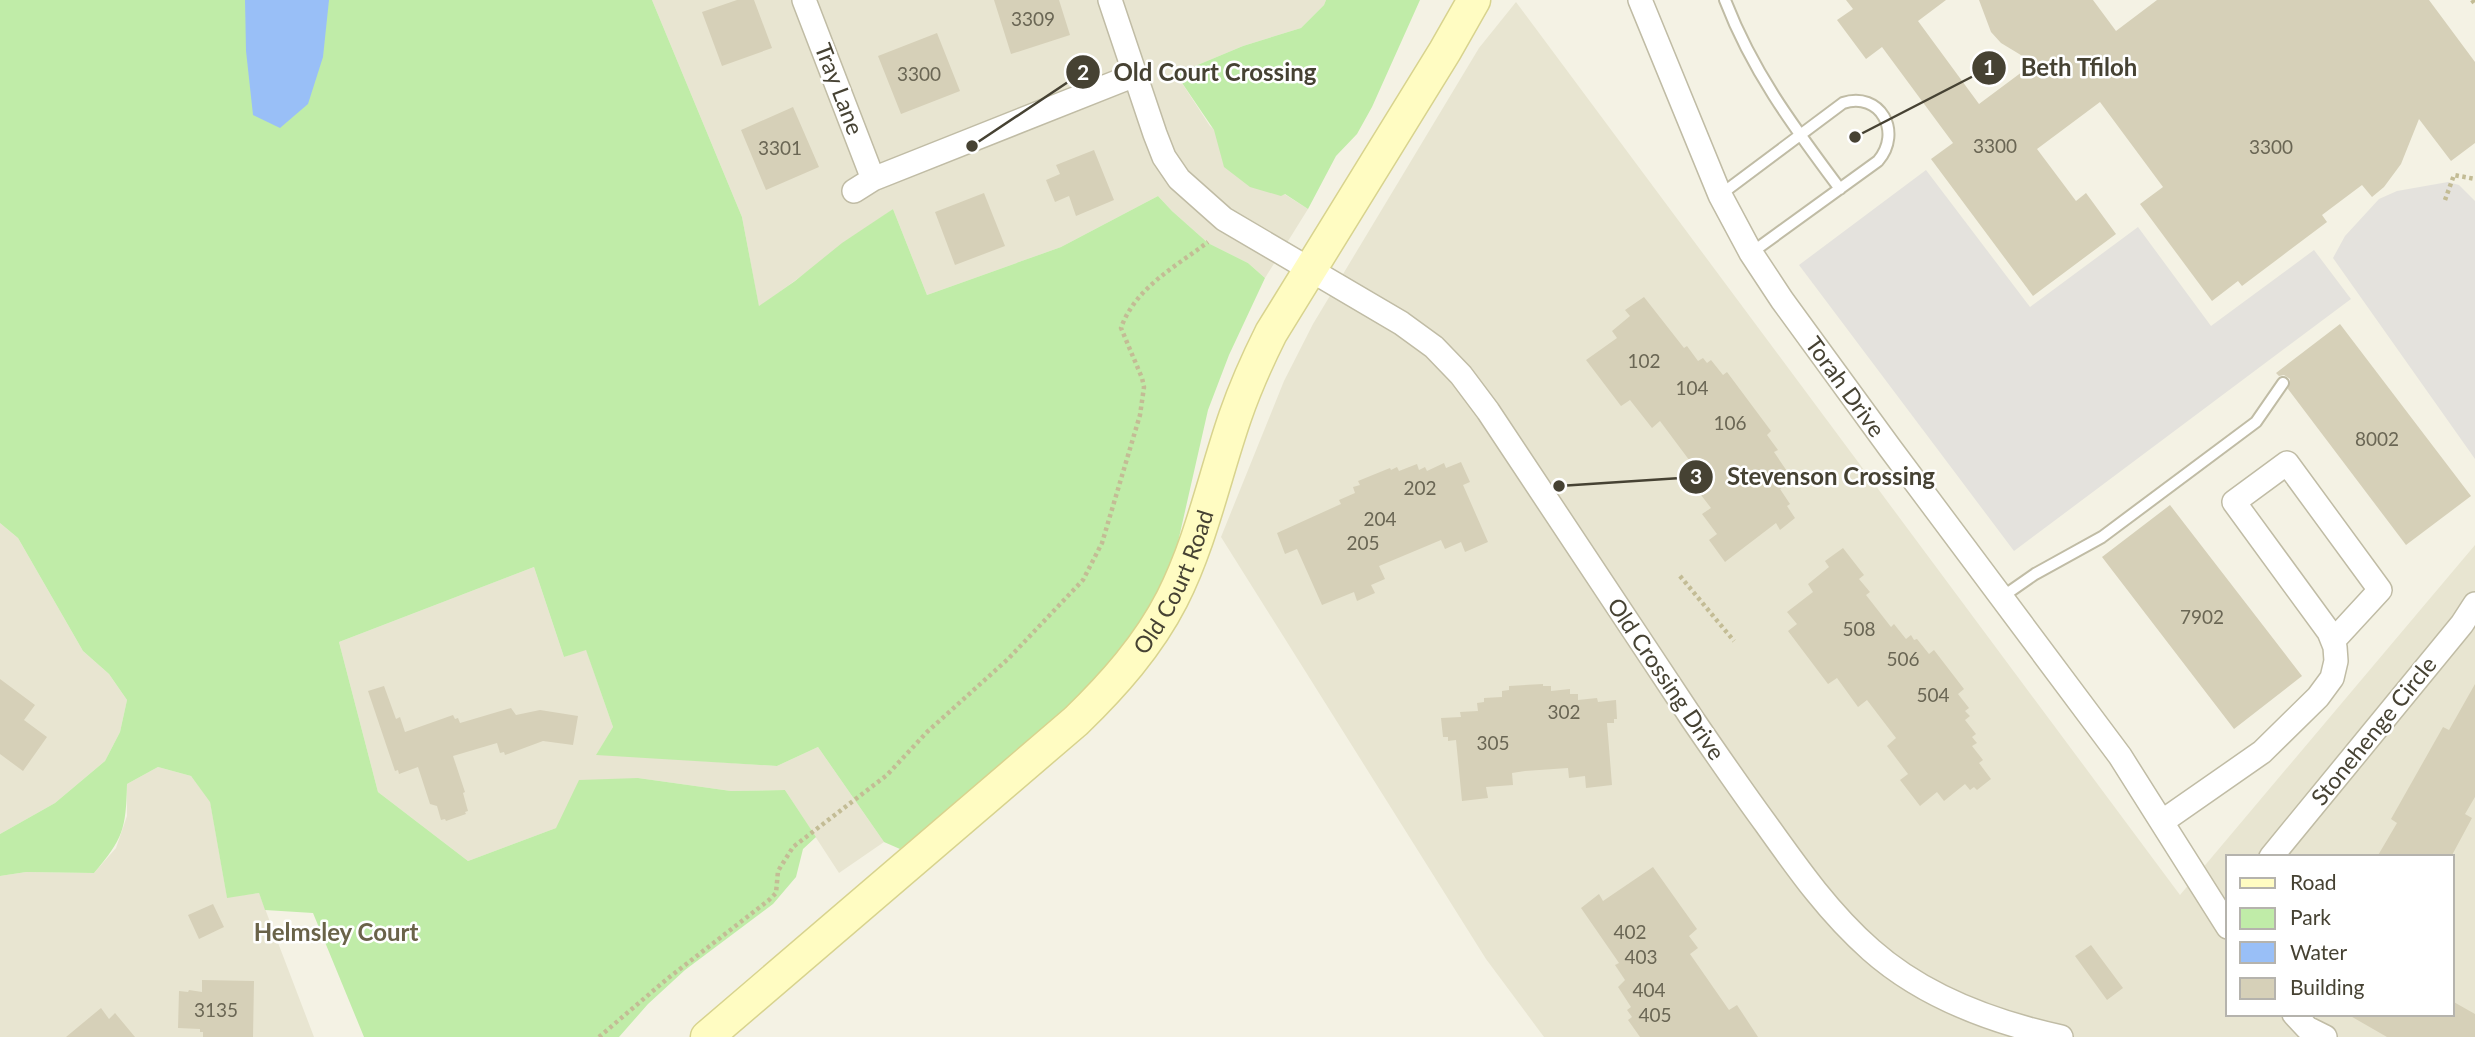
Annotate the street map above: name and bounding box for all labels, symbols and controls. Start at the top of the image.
house number: 3309 [1011,7,1055,30]
street label: Tray Lane [810,39,870,138]
callout: Beth Tfiloh [1972,45,2152,90]
callout: Old Court Crossing [1065,50,1331,95]
text: Beth Tfiloh [2021,52,2137,81]
text: 1 [1983,54,1995,79]
text: Old Court Crossing [1114,57,1317,86]
text: 2 [1077,59,1089,84]
house number: 3300 [897,62,941,85]
house number: 3300 [1973,134,2017,157]
house number: 3300 [2249,135,2293,158]
house number: 3301 [758,136,802,159]
street label: Torah Drive [1800,331,1892,442]
house number: 102 [1627,349,1661,372]
house number: 104 [1675,376,1709,399]
house number: 106 [1713,411,1747,434]
house number: 8002 [2355,427,2399,450]
callout: Stevenson Crossing [1678,454,1949,499]
text: Stevenson Crossing [1727,461,1935,490]
text: 3 [1690,463,1702,488]
house number: 202 [1403,476,1437,499]
street label: Old Court Road [1127,506,1219,659]
house number: 204 [1363,507,1397,530]
house number: 205 [1346,531,1380,554]
street label: Old Crossing Drive [1602,592,1731,765]
house number: 7902 [2180,605,2224,628]
house number: 508 [1842,617,1876,640]
house number: 506 [1886,647,1920,670]
street label: Stonehenge Circle [2305,650,2442,810]
house number: 504 [1916,683,1950,706]
house number: 302 [1547,700,1581,723]
house number: 305 [1476,731,1510,754]
legend [2226,855,2454,1016]
text: Road [2290,869,2337,894]
text: Park [2290,904,2331,929]
district label: Helmsley Court [254,917,418,946]
house number: 402 [1613,920,1647,943]
text: Water [2290,939,2347,964]
house number: 403 [1624,945,1658,968]
text: Building [2290,974,2365,999]
house number: 404 [1632,978,1666,1001]
house number: 3135 [194,998,238,1021]
house number: 405 [1638,1003,1672,1026]

